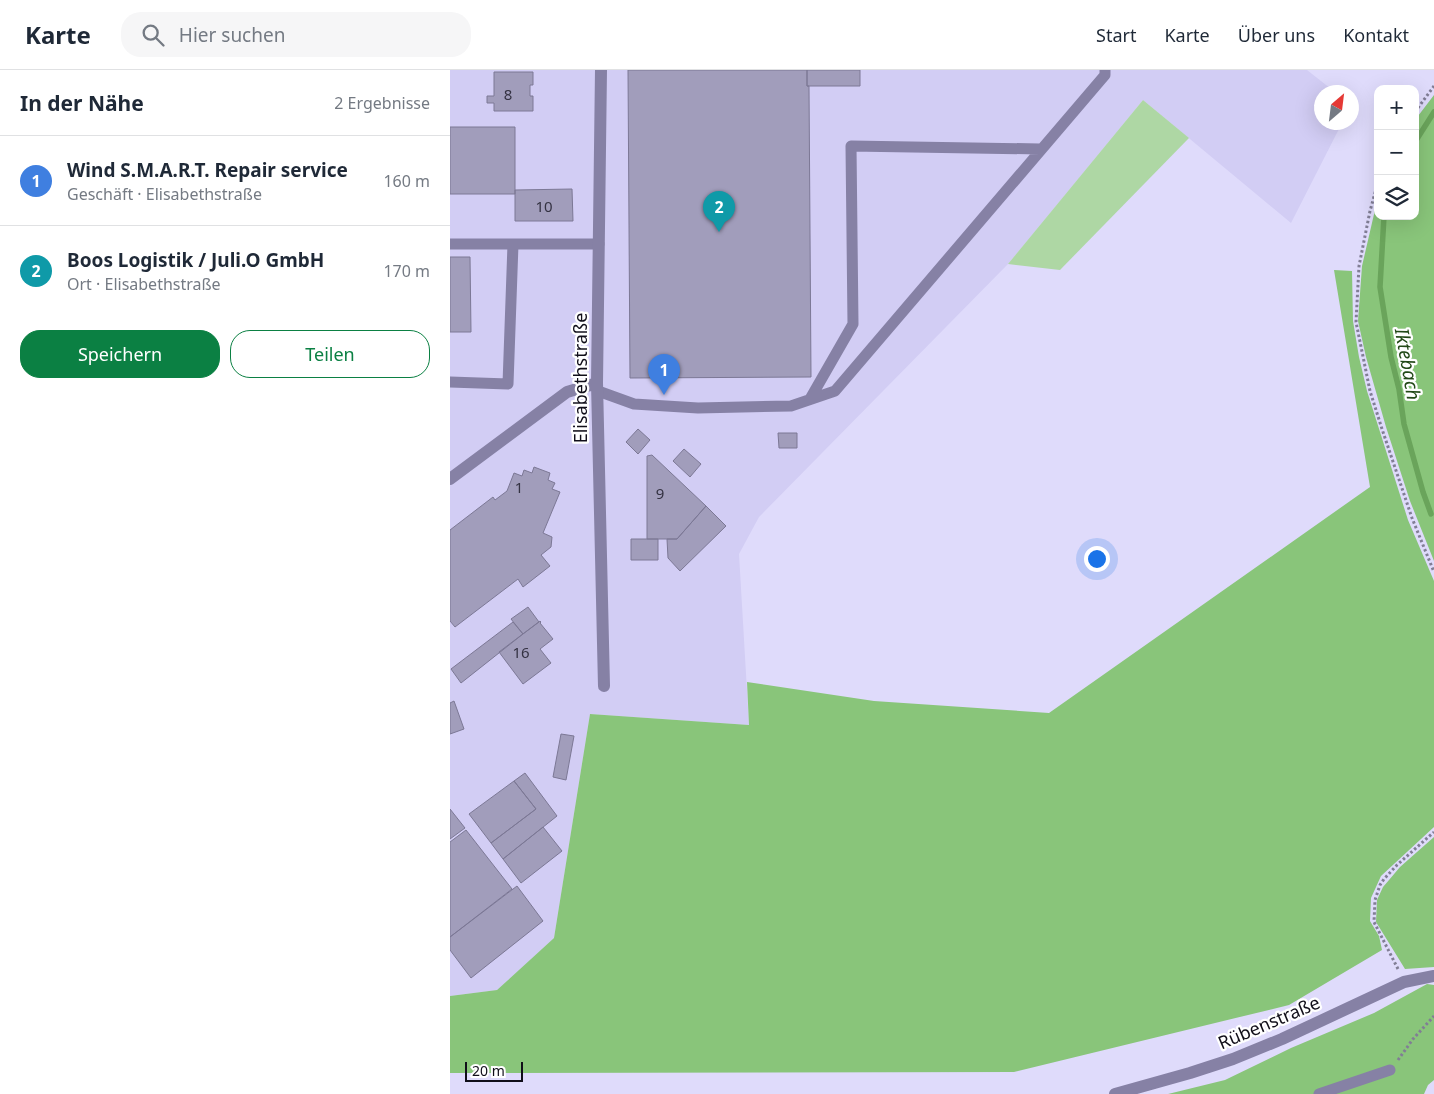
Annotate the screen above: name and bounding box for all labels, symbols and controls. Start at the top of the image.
search box [121,12,471,57]
text: Karte [25,18,91,51]
icon: search [139,21,167,49]
text: Hier suchen [179,22,285,48]
text: Start [1096,23,1136,47]
text: Karte [1164,23,1210,47]
text: Über uns [1238,23,1315,47]
text: Kontakt [1343,23,1409,47]
house number: 8 [504,84,512,104]
north arrow [1314,85,1359,130]
map controls [1374,85,1419,220]
button: + [1374,85,1419,130]
text: In der Nähe [20,89,144,117]
text: 2 Ergebnisse [334,92,430,114]
button: − [1374,130,1419,175]
text: Wind S.M.A.R.T. Repair service [67,157,348,183]
text: 1 [31,170,41,192]
text: 160 m [383,170,430,192]
button: layers [1374,175,1419,220]
text: Geschäft · Elisabethstraße [67,183,262,205]
pin: 2 [703,191,735,232]
house number: 10 [535,196,553,216]
text: Boos Logistik / Juli.O GmbH [67,247,324,273]
text: 2 [31,260,41,282]
text: 170 m [383,260,430,282]
text: Ort · Elisabethstraße [67,273,221,295]
street label: Elisabethstraße [568,313,592,443]
water label: Iktebach [1389,325,1427,402]
button: Speichern [20,330,220,378]
button: Teilen [230,330,430,378]
pin: 1 [648,354,680,395]
house number: 1 [515,477,523,497]
house number: 9 [656,483,664,503]
your location [1084,546,1110,572]
house number: 16 [512,642,530,662]
street label: Rübenstraße [1214,990,1323,1054]
scale bar [465,1059,522,1082]
text: 20 m [472,1061,505,1080]

